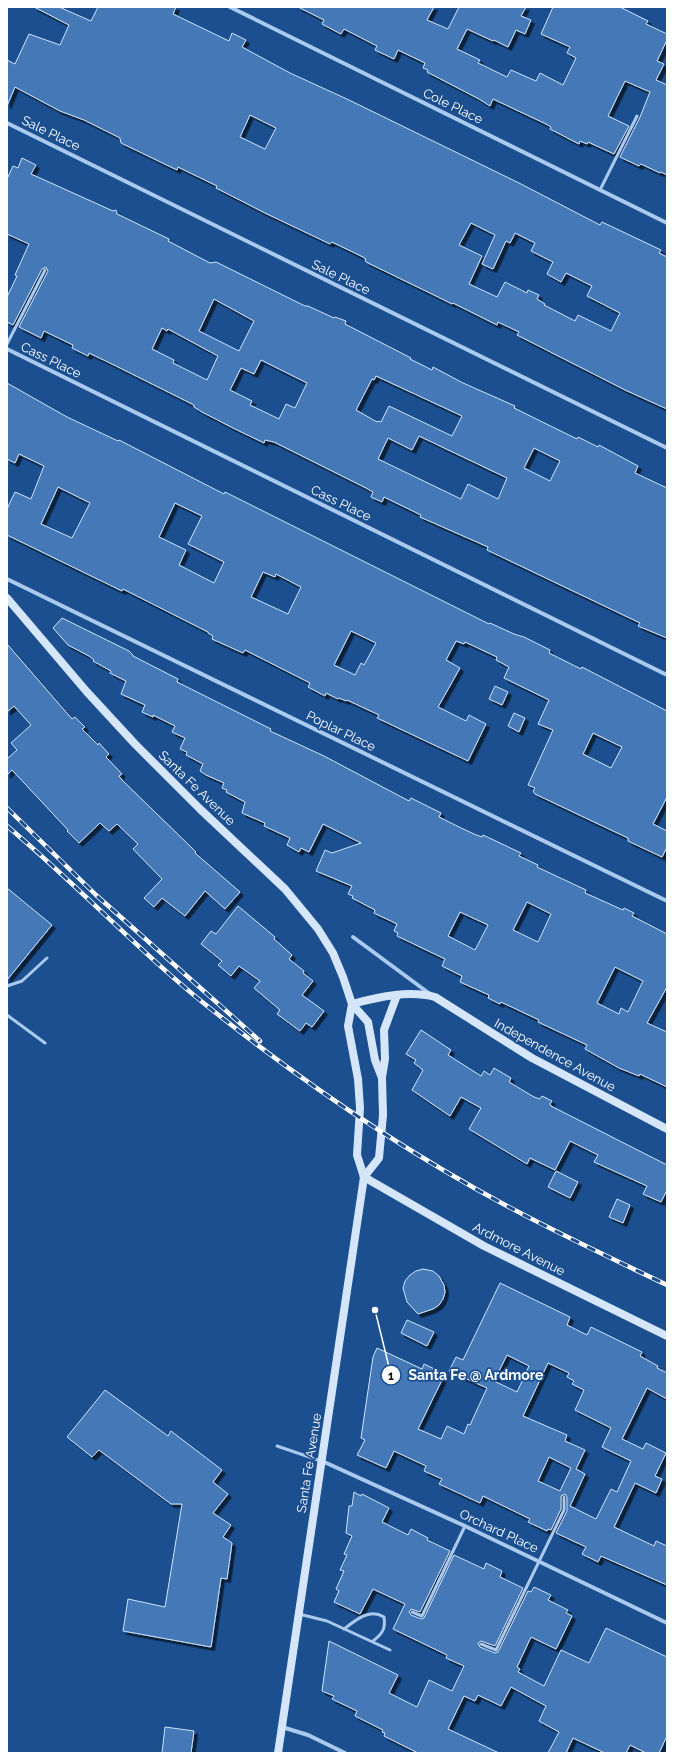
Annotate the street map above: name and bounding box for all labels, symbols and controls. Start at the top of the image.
street label: Cole Place [421,85,486,127]
street label: Sale Place [19,112,83,154]
street label: Sale Place [309,256,373,298]
street label: Cass Place [18,339,84,381]
street label: Cass Place [308,482,374,524]
street label: Poplar Place [304,708,378,754]
street label: Santa Fe Avenue [156,748,239,829]
street label: Independence Avenue [492,1015,619,1095]
street label: Ardmore Avenue [470,1219,568,1279]
callout: Santa Fe @ Ardmore [381,1362,552,1388]
text: Santa Fe @ Ardmore [409,1367,544,1383]
text: 1 [388,1369,394,1383]
street label: Santa Fe Avenue [294,1412,324,1514]
street label: Orchard Place [457,1506,541,1556]

